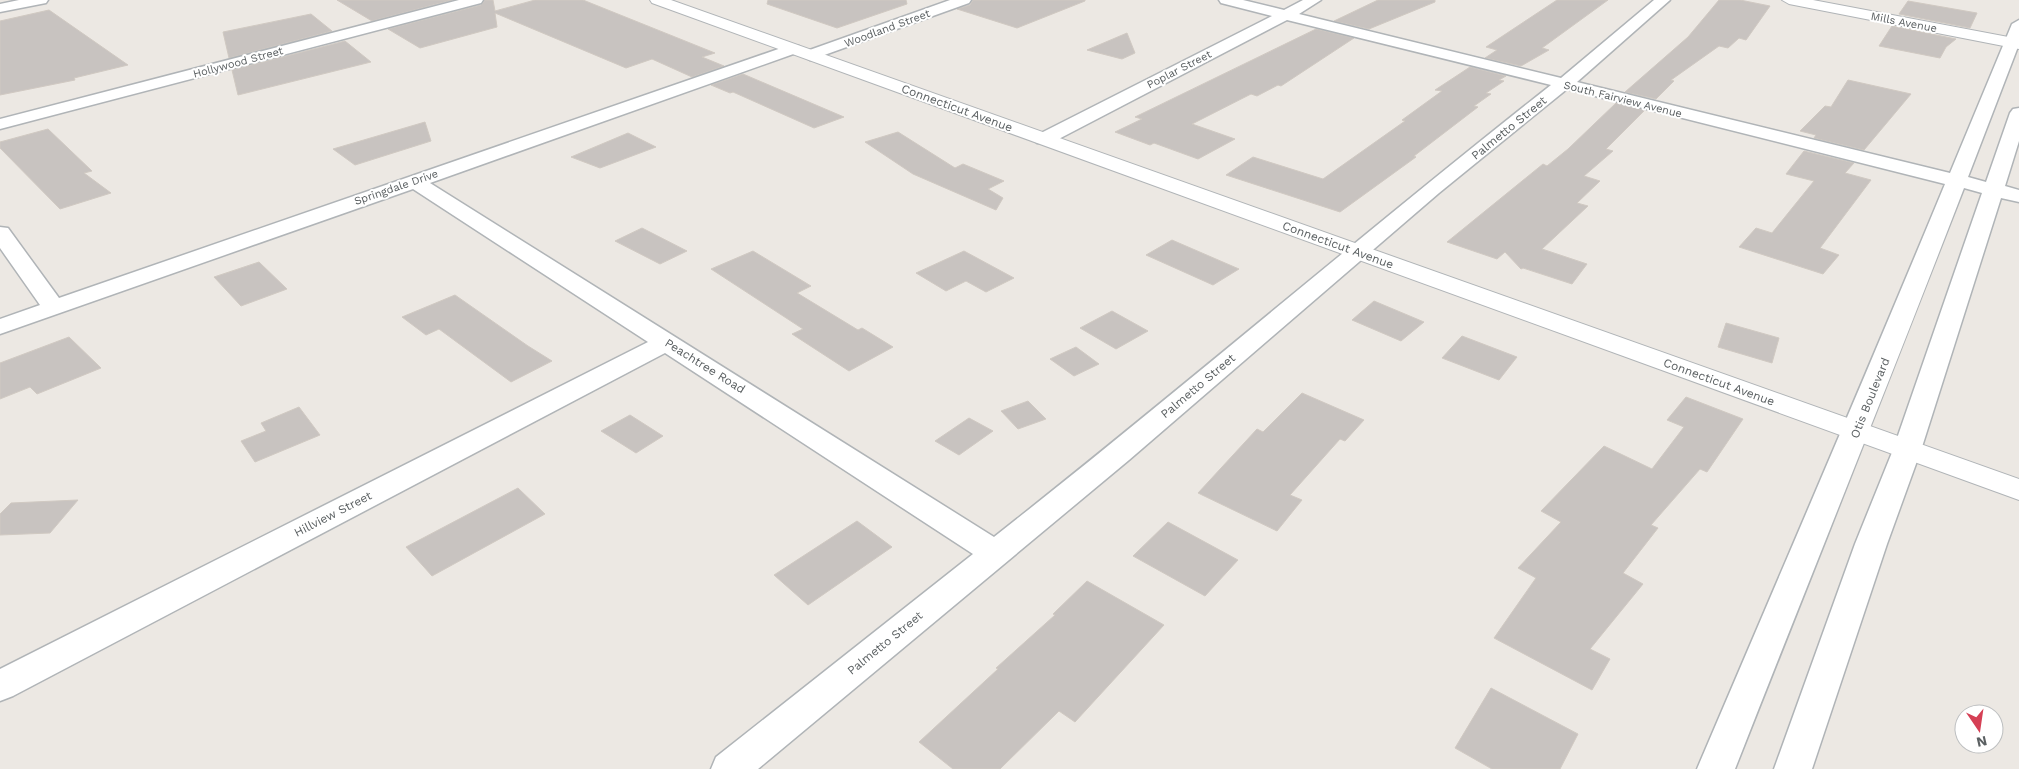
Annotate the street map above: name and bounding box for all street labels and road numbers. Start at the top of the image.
street label: Woodland Street [842,7,932,50]
street label: Mills Avenue [1870,10,1938,35]
street label: Hollywood Street [192,44,285,81]
street label: Poplar Street [1145,47,1214,91]
street label: South Fairview Avenue [1562,78,1683,120]
street label: Connecticut Avenue [899,81,1015,135]
street label: Palmetto Street [1469,93,1549,163]
street label: Springdale Drive [352,167,440,208]
street label: Connecticut Avenue [1280,218,1396,272]
street label: Peachtree Road [662,336,748,396]
street label: Palmetto Street [1158,351,1238,421]
street label: Connecticut Avenue [1661,355,1777,409]
street label: Otis Boulevard [1847,356,1893,440]
street label: Hillview Street [292,488,374,540]
street label: Palmetto Street [845,608,925,678]

